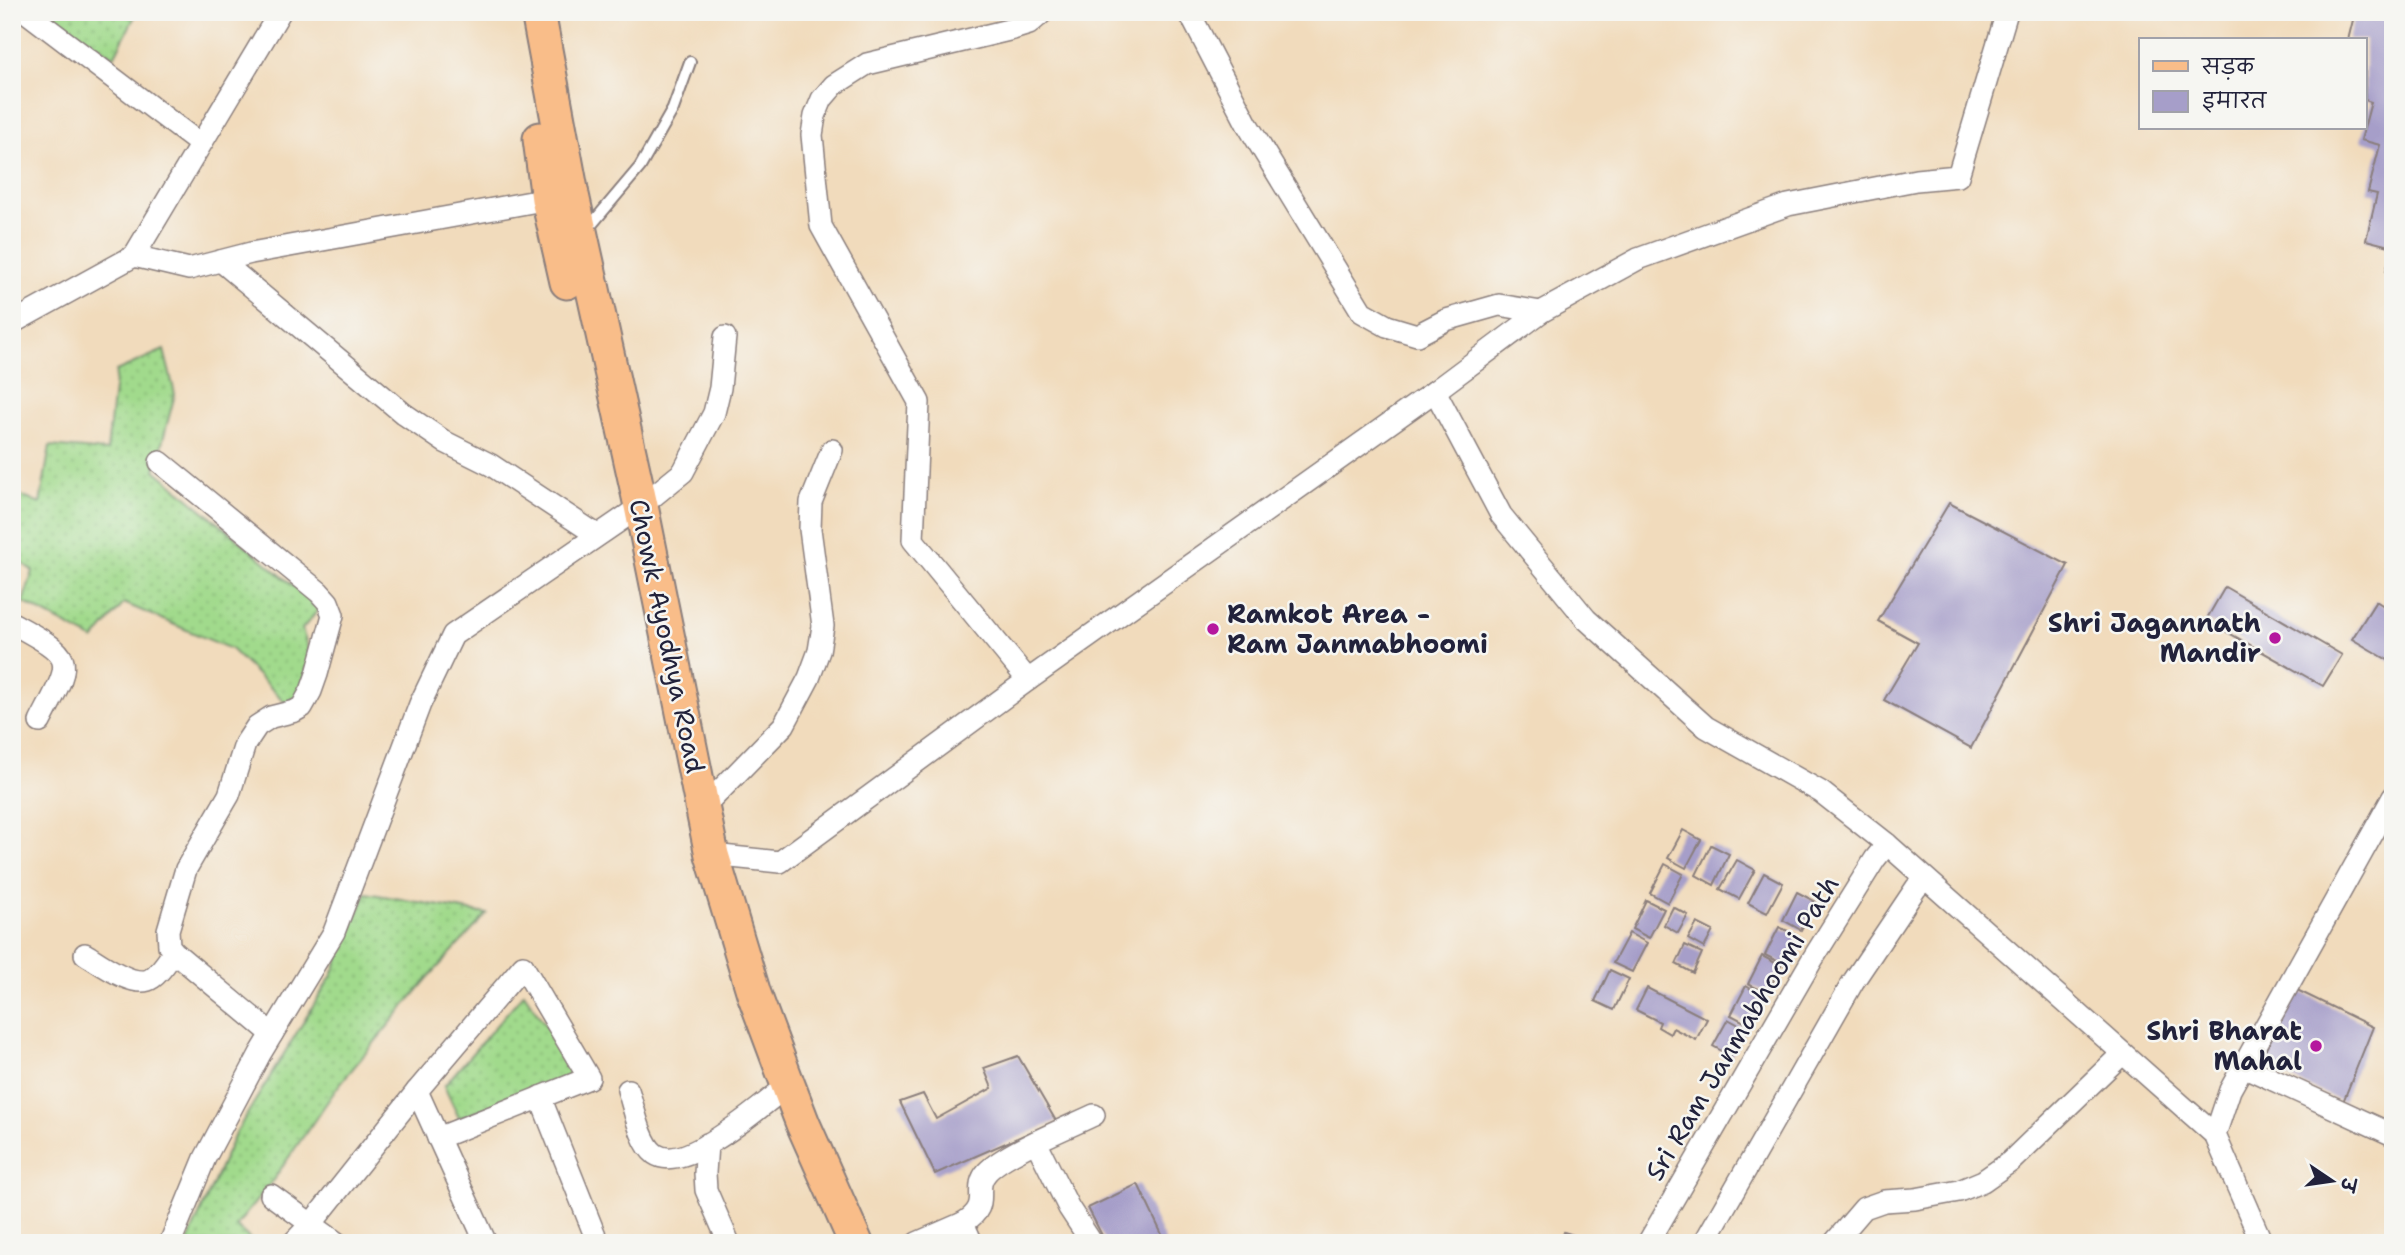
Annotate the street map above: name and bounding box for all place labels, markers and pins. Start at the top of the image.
place label: Ramkot Area - Ram Janmabhoomi [1227,596,1488,661]
place label: Shri Jagannath Mandir [2048,605,2261,670]
marker: Ramkot Area - Ram Janmabhoomi [1205,621,1221,637]
marker: Shri Jagannath Mandir [2267,630,2283,646]
place label: Shri Bharat Mahal [2146,1013,2302,1078]
marker: Shri Bharat Mahal [2308,1038,2324,1054]

